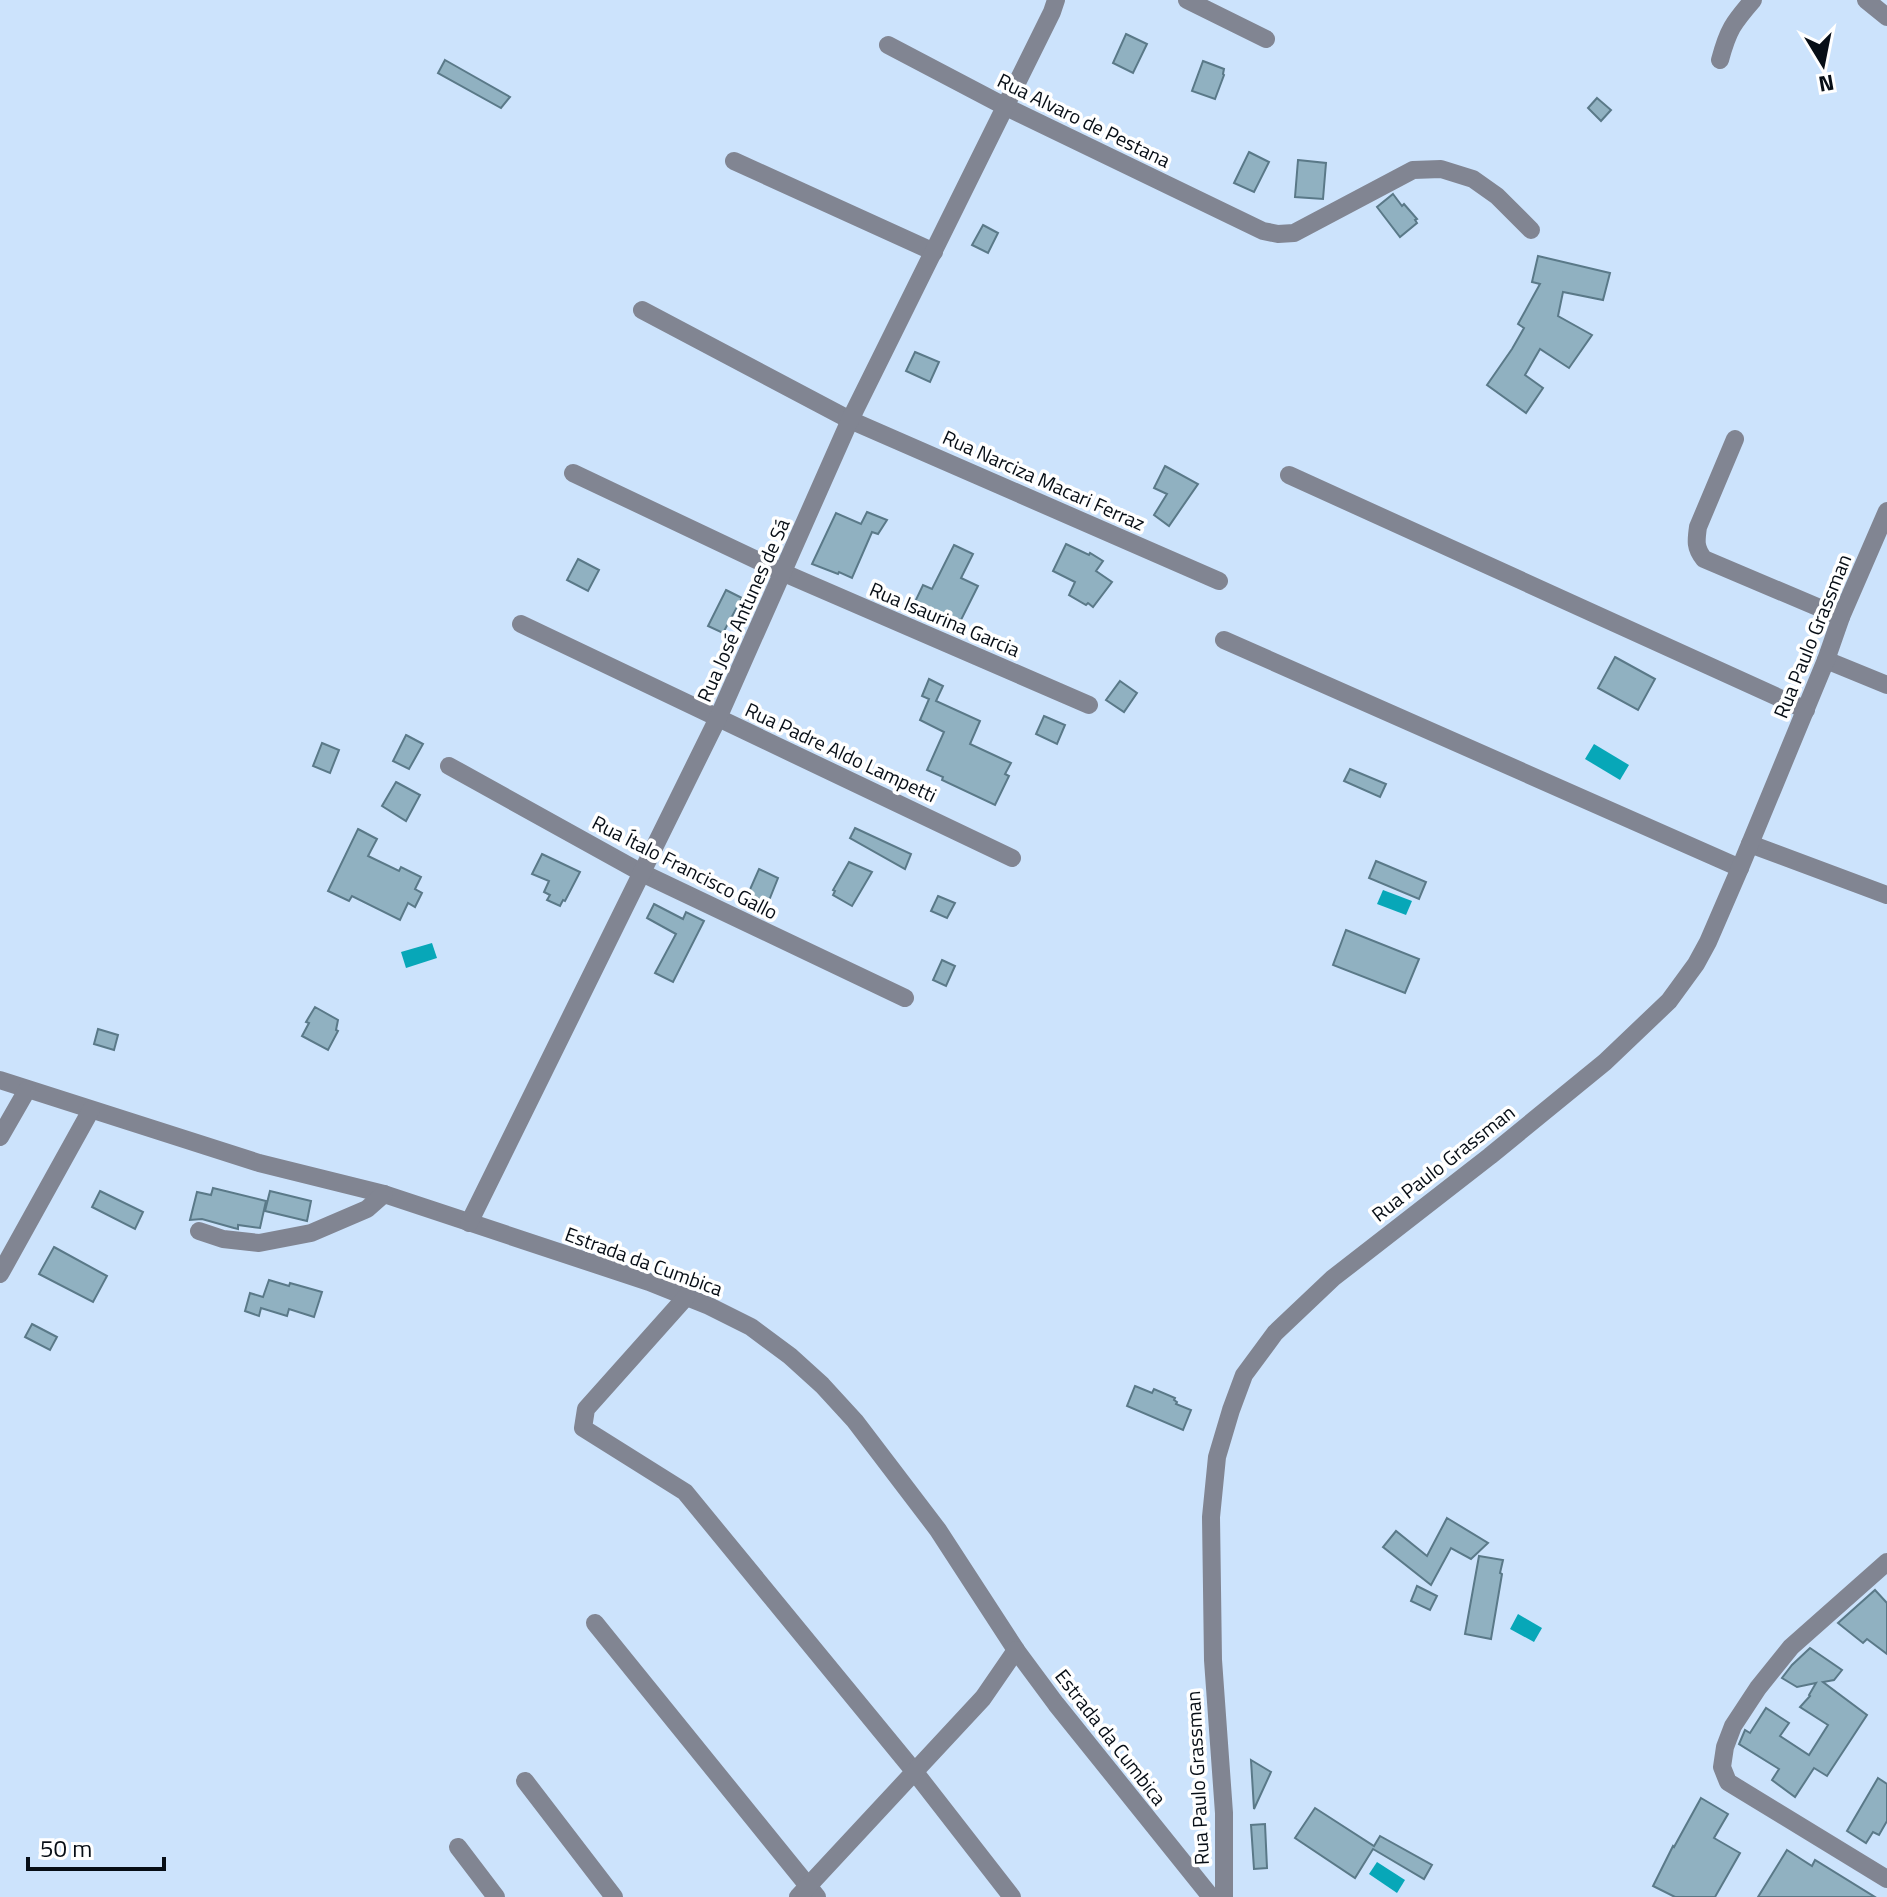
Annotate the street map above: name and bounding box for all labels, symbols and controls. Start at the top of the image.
north arrow [1783,24,1863,104]
street label: Rua Alvaro de Pestana [992,65,1176,175]
text: N [1816,66,1837,102]
street label: Rua Narciza Macari Ferraz [938,421,1150,539]
street label: Rua José Antunes de Sá [689,513,797,707]
street label: Rua Paulo Grassman [1765,549,1859,723]
street label: Rua Isaurina Garcia [865,573,1025,665]
street label: Rua Padre Aldo Lampetti [740,694,942,810]
street label: Rua Ítalo Francisco Gallo [587,807,783,927]
street label: Rua Paulo Grassman [1365,1097,1521,1229]
street label: Estrada da Cumbica [561,1218,727,1304]
street label: Estrada da Cumbica [1048,1662,1174,1812]
street label: Rua Paulo Grassman [1177,1690,1217,1866]
scale bar [28,1821,164,1871]
text: 50 m [40,1830,92,1866]

